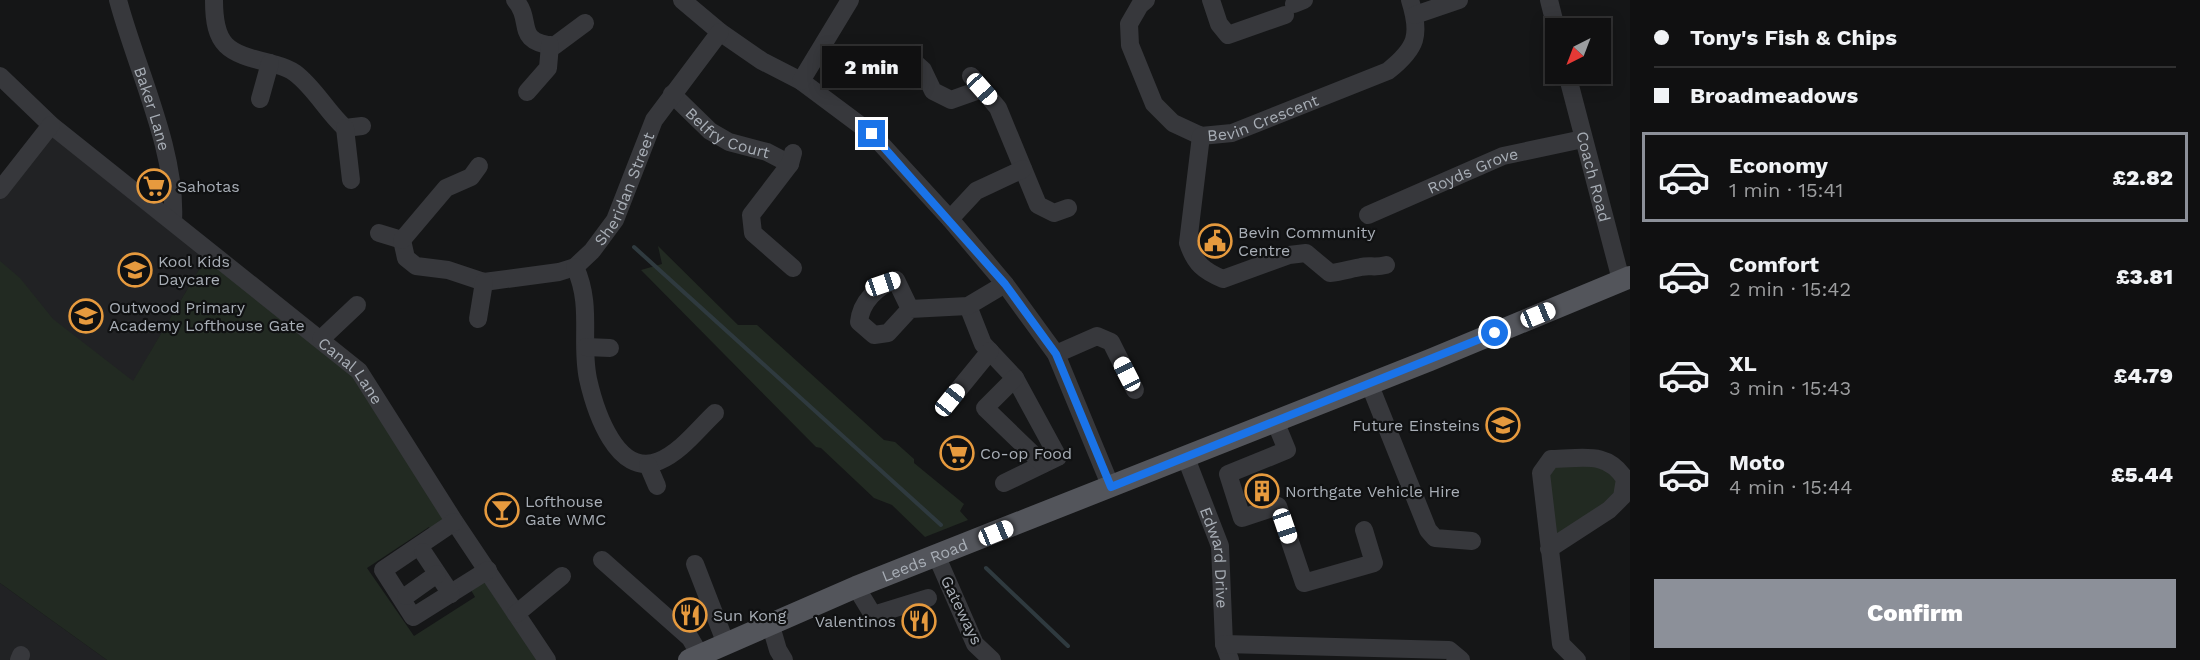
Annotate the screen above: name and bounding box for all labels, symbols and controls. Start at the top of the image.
north arrow [1545,18,1611,84]
map controls [1545,18,1611,84]
text: Tony's Fish & Chips [1690,25,1897,50]
callout: 2 min [822,47,922,89]
text: 2 min [844,55,899,79]
street label: Baker Lane [130,64,174,153]
car [963,70,1001,108]
text: Broadmeadows [1690,83,1858,108]
street label: Bevin Crescent [1206,90,1322,145]
street label: Belfry Court [682,104,772,162]
route end [858,120,885,147]
street label: Sheridan Street [590,129,658,249]
street label: Coach Road [1572,129,1614,224]
street label: Royds Grove [1424,144,1520,198]
icon: car [1657,150,1711,204]
text: Economy [1729,153,1828,178]
text: £2.82 [2112,165,2173,190]
supermarket icon: Sahotas [136,168,172,204]
place label: Sahotas [177,177,240,196]
text: 1 min · 15:41 [1729,178,1843,202]
public building icon: Bevin Community Centre [1197,223,1233,259]
place label: Bevin Community Centre [1238,223,1376,260]
icon: car [1657,249,1711,303]
school or university icon: Kool Kids Daycare [117,252,153,288]
place label: Kool Kids Daycare [158,252,230,289]
text: Comfort [1729,252,1819,277]
text: £3.81 [2116,264,2173,289]
car [863,270,903,298]
text: 2 min · 15:42 [1729,277,1851,301]
school or university icon: Outwood Primary Academy Lofthouse Gate [68,298,104,334]
place label: Outwood Primary Academy Lofthouse Gate [109,298,305,335]
car [1518,300,1558,330]
route start [1481,319,1508,346]
street label: Canal Lane [314,333,387,408]
icon: car [1657,348,1711,402]
text: XL [1729,351,1757,376]
car [1111,354,1143,394]
text: £4.79 [2114,363,2173,388]
text: 3 min · 15:43 [1729,376,1851,400]
car [932,380,968,420]
school or university icon: Future Einsteins [1485,407,1521,443]
place label: Future Einsteins [1352,416,1480,435]
supermarket icon: Co-op Food [939,435,975,471]
place label: Co-op Food [980,444,1072,463]
icon: car [1657,447,1711,501]
text: Moto [1729,450,1785,475]
text: £5.44 [2111,462,2173,487]
building icon: Northgate Vehicle Hire [1244,473,1280,509]
text: 4 min · 15:44 [1729,475,1852,499]
place label: Northgate Vehicle Hire [1285,482,1460,501]
bar icon: Lofthouse Gate WMC [484,492,520,528]
place label: Lofthouse Gate WMC [525,492,606,529]
street label: Edward Drive [1196,504,1232,609]
car [1271,506,1299,546]
car [976,518,1016,548]
street label: Leeds Road [879,535,970,586]
street label: Gateways [937,573,986,648]
button: Confirm [1654,579,2176,648]
restaurant icon: Sun Kong [672,597,708,633]
restaurant icon: Valentinos [901,603,937,639]
place label: Sun Kong [713,606,787,625]
place label: Valentinos [815,612,896,631]

